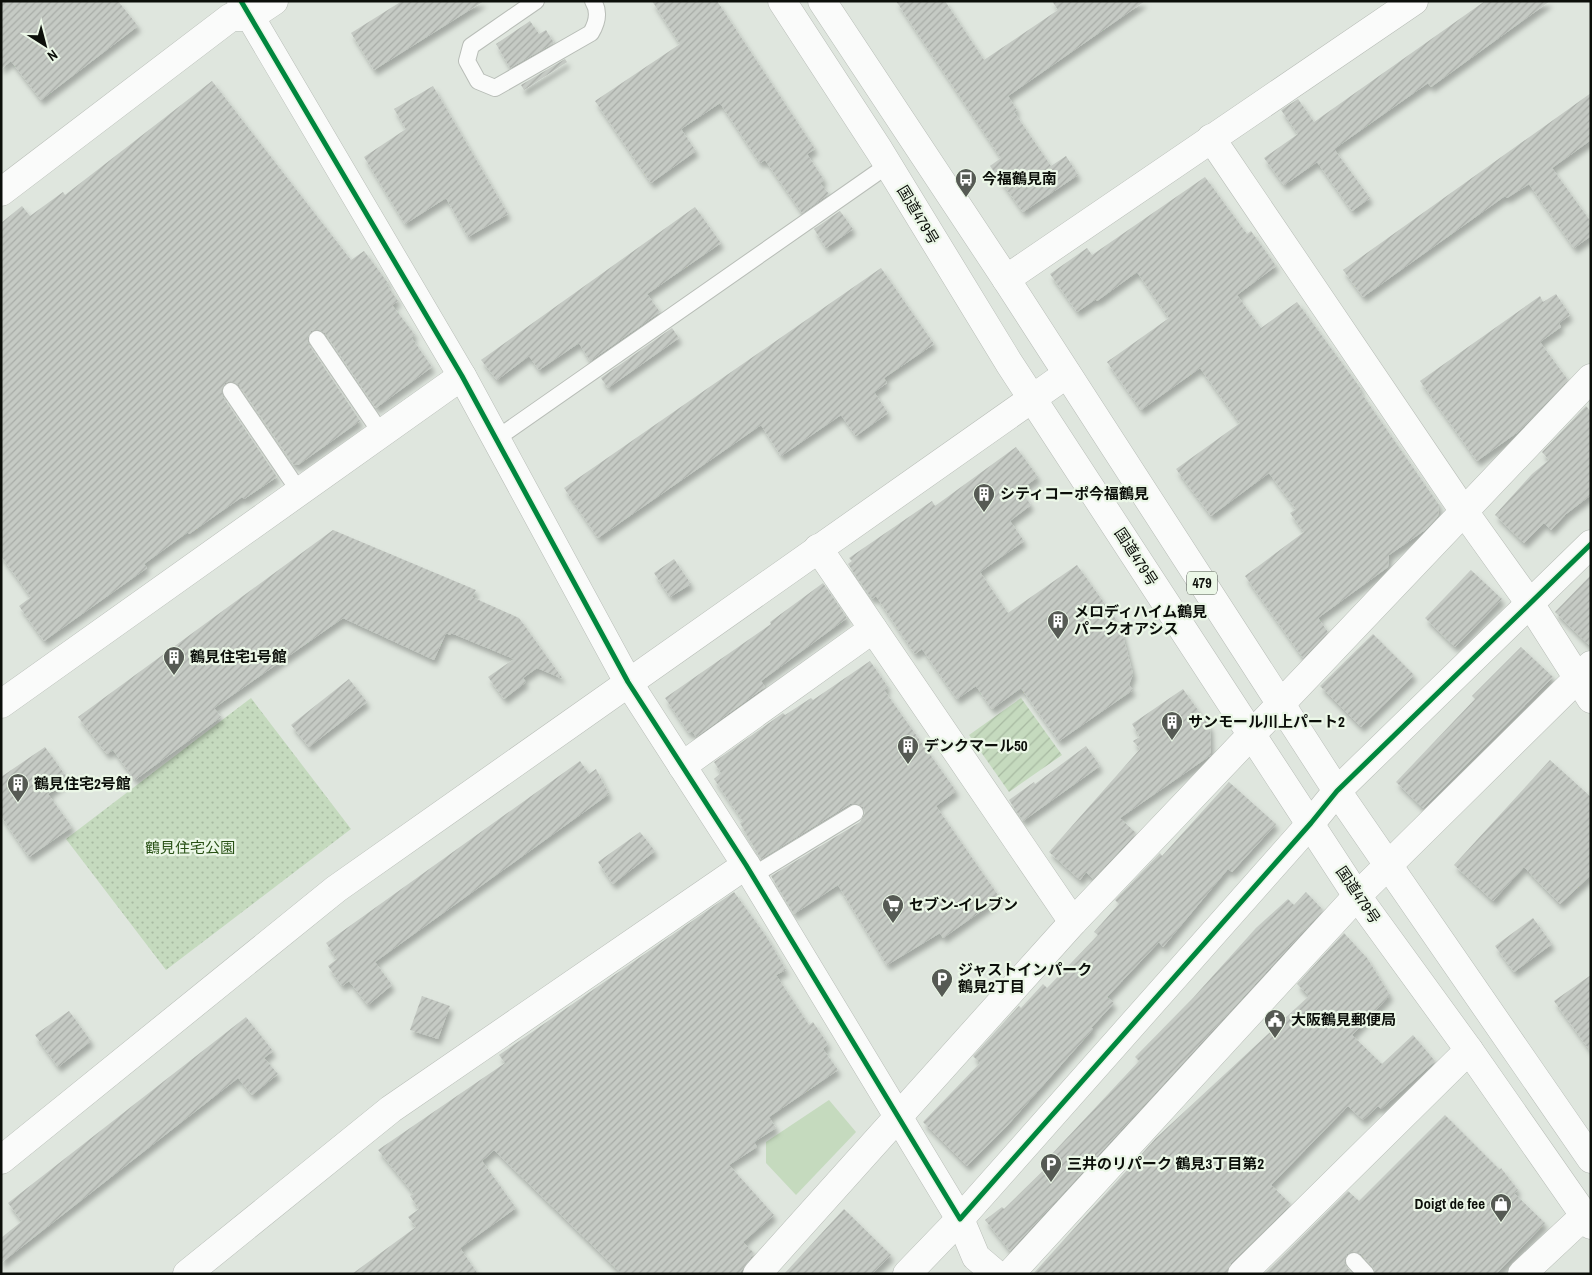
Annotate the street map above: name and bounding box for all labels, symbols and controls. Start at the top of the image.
north arrow [20,20,70,70]
text: N [44,46,61,65]
bus stop icon: 今福鶴見南 [954,167,978,198]
place label: 今福鶴見南 [982,168,1057,189]
street label: 国道479号 [893,181,944,248]
building icon: シティコーポ今福鶴見 [972,482,996,513]
place label: シティコーポ今福鶴見 [1000,483,1149,504]
street label: 国道479号 [1110,524,1163,590]
road number: 479 [1187,572,1217,594]
place label: メロディハイム鶴見 パークオアシス [1074,601,1207,639]
building icon: メロディハイム鶴見 パークオアシス [1046,609,1070,640]
building icon: 鶴見住宅1号館 [162,645,186,676]
place label: 鶴見住宅1号館 [190,646,287,667]
building icon: サンモール川上パート2 [1160,710,1184,741]
place label: サンモール川上パート2 [1188,711,1345,732]
building icon: デンクマール50 [896,734,920,765]
place label: デンクマール50 [924,735,1028,756]
building icon: 鶴見住宅2号館 [6,772,30,803]
place label: 鶴見住宅2号館 [34,773,131,794]
park label: 鶴見住宅公園 [145,837,235,858]
street label: 国道479号 [1331,862,1385,928]
supermarket icon: セブン-イレブン [881,893,905,924]
place label: セブン-イレブン [909,894,1018,915]
place label: ジャストインパーク 鶴見2丁目 [958,959,1092,997]
parking icon: ジャストインパーク 鶴見2丁目 [930,967,954,998]
public building icon: 大阪鶴見郵便局 [1263,1008,1287,1039]
place label: 大阪鶴見郵便局 [1291,1009,1396,1030]
parking icon: 三井のリパーク 鶴見3丁目第2 [1039,1152,1063,1183]
place label: 三井のリパーク 鶴見3丁目第2 [1067,1153,1264,1174]
shop icon: Doigt de fee [1489,1192,1513,1223]
place label: Doigt de fee [1415,1193,1485,1214]

